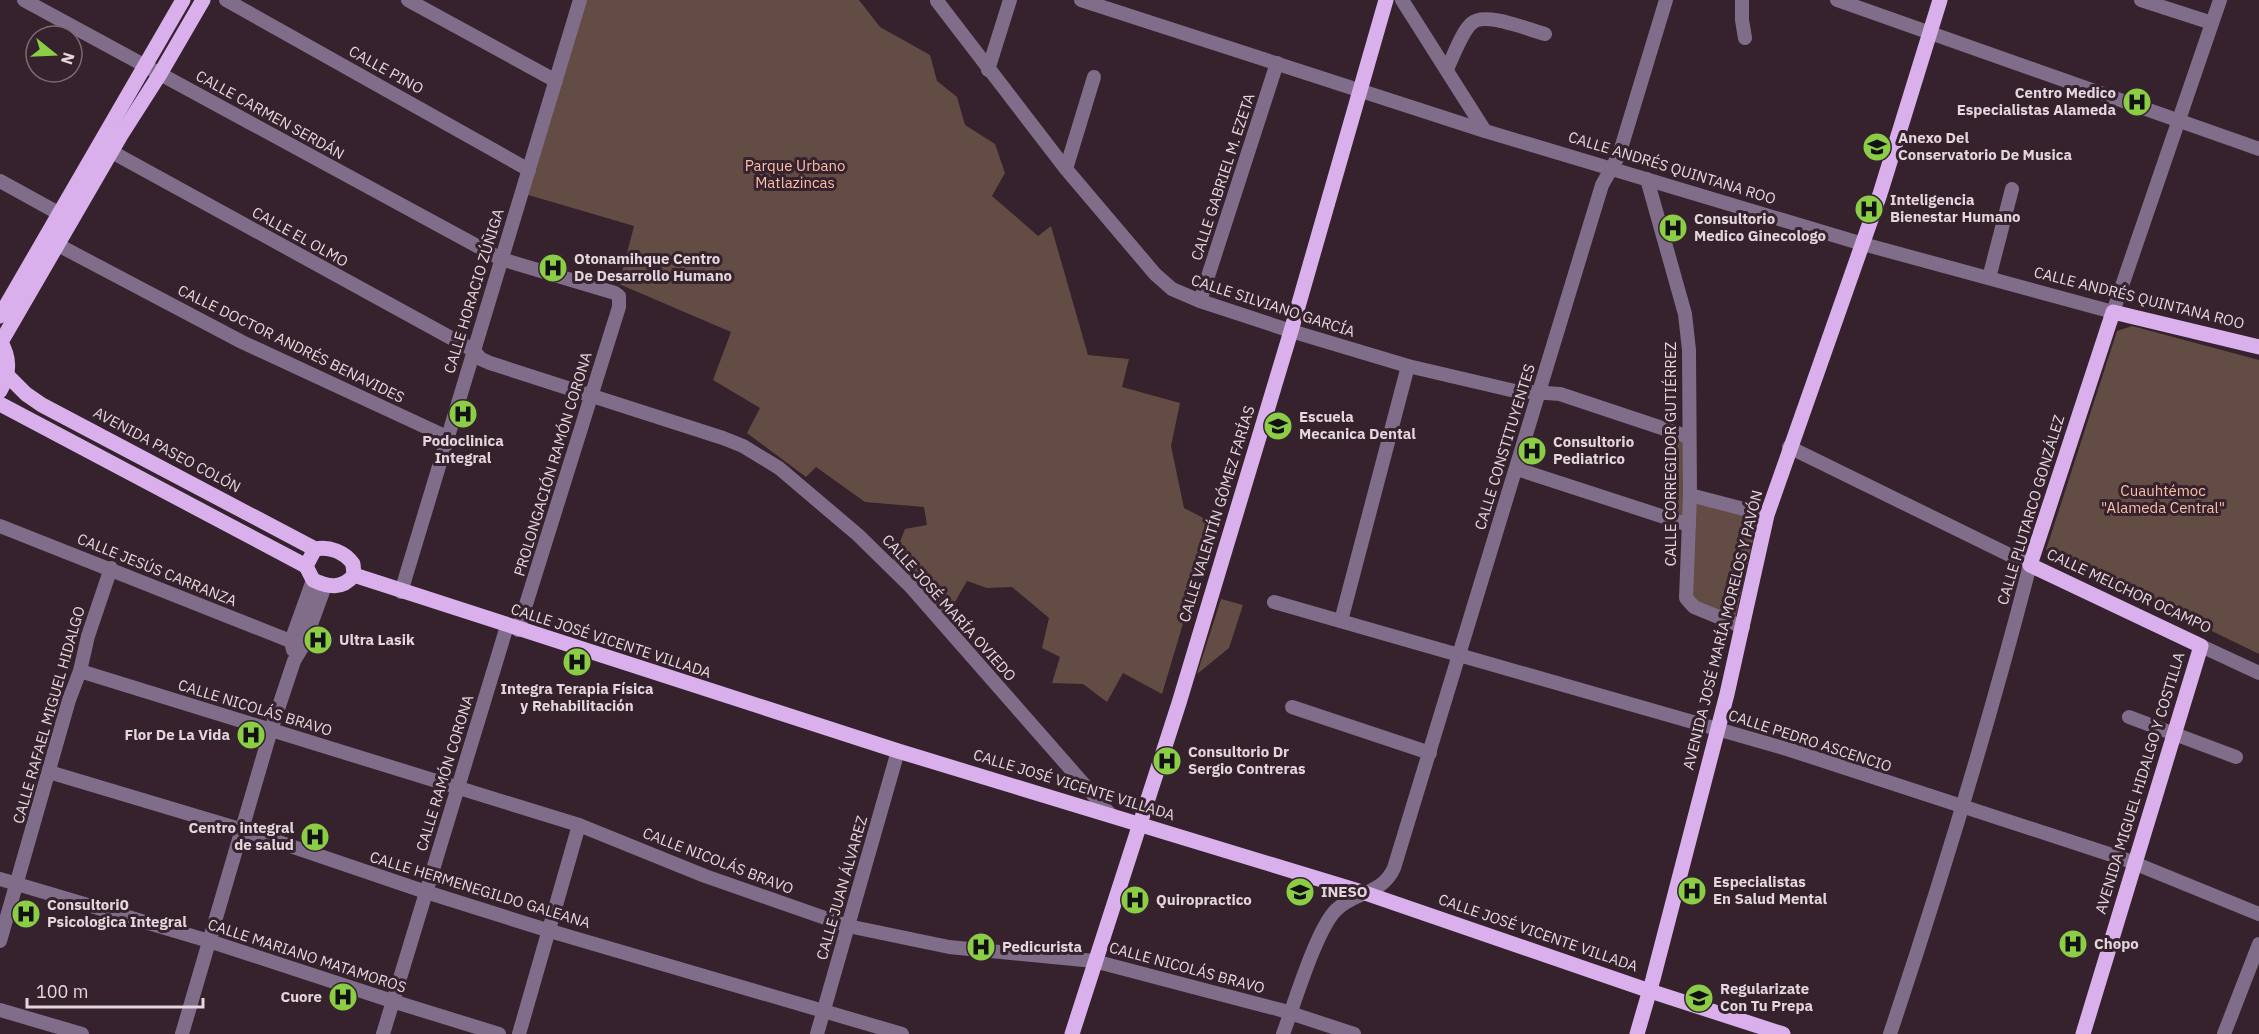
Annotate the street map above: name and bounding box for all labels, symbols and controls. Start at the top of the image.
north arrow [24,24,84,84]
street label: CALLE PINO [346,41,427,98]
text: N [57,50,80,67]
street label: CALLE CARMEN SERDÁN [193,66,348,163]
place label: Centro Medico Especialistas Alameda [1957,83,2116,119]
hospital icon: Centro Medico Especialistas Alameda [2121,86,2153,118]
street label: CALLE GABRIEL M. EZETA [1186,90,1259,263]
street label: CALLE ANDRÉS QUINTANA ROO [1566,127,1778,208]
place label: Anexo Del Conservatorio De Musica [1898,128,2072,164]
school or university icon: Anexo Del Conservatorio De Musica [1861,131,1893,163]
park label: Parque Urbano Matlazincas [745,156,845,192]
place label: Inteligencia Bienestar Humano [1890,190,2021,226]
hospital icon: Inteligencia Bienestar Humano [1853,193,1885,225]
street label: CALLE EL OLMO [249,202,352,271]
street label: CALLE HORACIO ZÚÑIGA [439,206,508,376]
place label: Consultorio Medico Ginecologo [1694,209,1826,245]
hospital icon: Consultorio Medico Ginecologo [1657,212,1689,244]
place label: Otonamihque Centro De Desarrollo Humano [574,249,732,285]
hospital icon: Otonamihque Centro De Desarrollo Humano [537,252,569,284]
street label: CALLE ANDRÉS QUINTANA ROO [2032,262,2246,333]
street label: CALLE SILVIANO GARCÍA [1189,270,1358,341]
street label: CALLE DOCTOR ANDRÉS BENAVIDES [175,280,408,407]
street label: CALLE CORREGIDOR GUTIÉRREZ [1661,341,1680,566]
street label: PROLONGACIÓN RAMÓN CORONA [509,349,596,578]
street label: CALLE CONSTITUYENTES [1470,362,1539,532]
hospital icon: Podoclinica Integral [447,398,479,430]
street label: AVENIDA PASEO COLÓN [90,403,244,496]
street label: CALLE VALENTÍN GÓMEZ FARÍAS [1174,403,1259,624]
place label: Escuela Mecanica Dental [1299,407,1416,443]
school or university icon: Escuela Mecanica Dental [1262,410,1294,442]
street label: CALLE PLUTARCO GONZÁLEZ [1993,412,2069,607]
place label: Podoclinica Integral [422,431,504,467]
place label: Consultorio Pediatrico [1553,432,1634,468]
hospital icon: Consultorio Pediatrico [1516,435,1548,467]
park label: Cuauhtémoc "Alameda Central" [2101,481,2225,517]
street label: AVENIDA JOSÉ MARÍA MORELOS Y PAVÓN [1679,488,1767,772]
street label: CALLE JESÚS CARRANZA [75,529,240,610]
street label: CALLE JOSÉ MARÍA OVIEDO [878,530,1020,685]
street label: CALLE MELCHOR OCAMPO [2044,544,2215,637]
street label: CALLE JOSÉ VICENTE VILLADA [508,599,714,682]
street label: CALLE RAFAEL MIGUEL HIDALGO [8,604,89,826]
hospital icon: Ultra Lasik [302,624,334,656]
place label: Ultra Lasik [339,630,415,649]
hospital icon: Integra Terapia Física y Rehabilitación [561,646,593,678]
street label: AVENIDA MIGUEL HIDALGO Y COSTILLA [2091,649,2189,916]
street label: CALLE NICOLÁS BRAVO [176,675,335,740]
place label: Integra Terapia Física y Rehabilitación [500,679,654,715]
street label: CALLE RAMÓN CORONA [412,692,477,853]
street label: CALLE PEDRO ASCENCIO [1726,705,1894,776]
hospital icon: Flor De La Vida [235,719,267,751]
place label: Flor De La Vida [124,725,230,744]
place label: Consultorio Dr Sergio Contreras [1188,742,1306,778]
street label: CALLE JOSÉ VICENTE VILLADA [971,745,1178,824]
hospital icon: Consultorio Dr Sergio Contreras [1151,745,1183,777]
street label: CALLE JUAN ÁLVAREZ [812,813,871,962]
place label: Centro integral de salud [189,818,294,854]
hospital icon: Centro integral de salud [299,821,331,853]
street label: CALLE NICOLÁS BRAVO [640,823,796,898]
street label: CALLE HERMENEGILDO GALEANA [367,847,593,932]
place label: Especialistas En Salud Mental [1713,872,1828,908]
hospital icon: Especialistas En Salud Mental [1676,875,1708,907]
school or university icon: INESO [1284,876,1316,908]
place label: INESO [1321,882,1368,901]
hospital icon: Quiropractico [1119,884,1151,916]
street label: CALLE JOSÉ VICENTE VILLADA [1436,889,1641,976]
place label: Quiropractico [1156,890,1252,909]
place label: Consultori0 Psicologica Integral [47,895,187,931]
hospital icon: Consultori0 Psicologica Integral [10,898,42,930]
street label: CALLE MARIANO MATAMOROS [205,914,409,997]
hospital icon: Chopo [2057,928,2089,960]
hospital icon: Pedicurista [965,931,997,963]
place label: Chopo [2094,934,2139,953]
place label: Pedicurista [1002,937,1083,956]
street label: CALLE NICOLÁS BRAVO [1107,938,1267,997]
scale bar [27,971,202,1009]
place label: Regularizate Con Tu Prepa [1720,979,1813,1015]
text: 100 m [36,980,88,1003]
hospital icon: Cuore [327,981,359,1013]
school or university icon: Regularizate Con Tu Prepa [1683,982,1715,1014]
place label: Cuore [280,987,322,1006]

